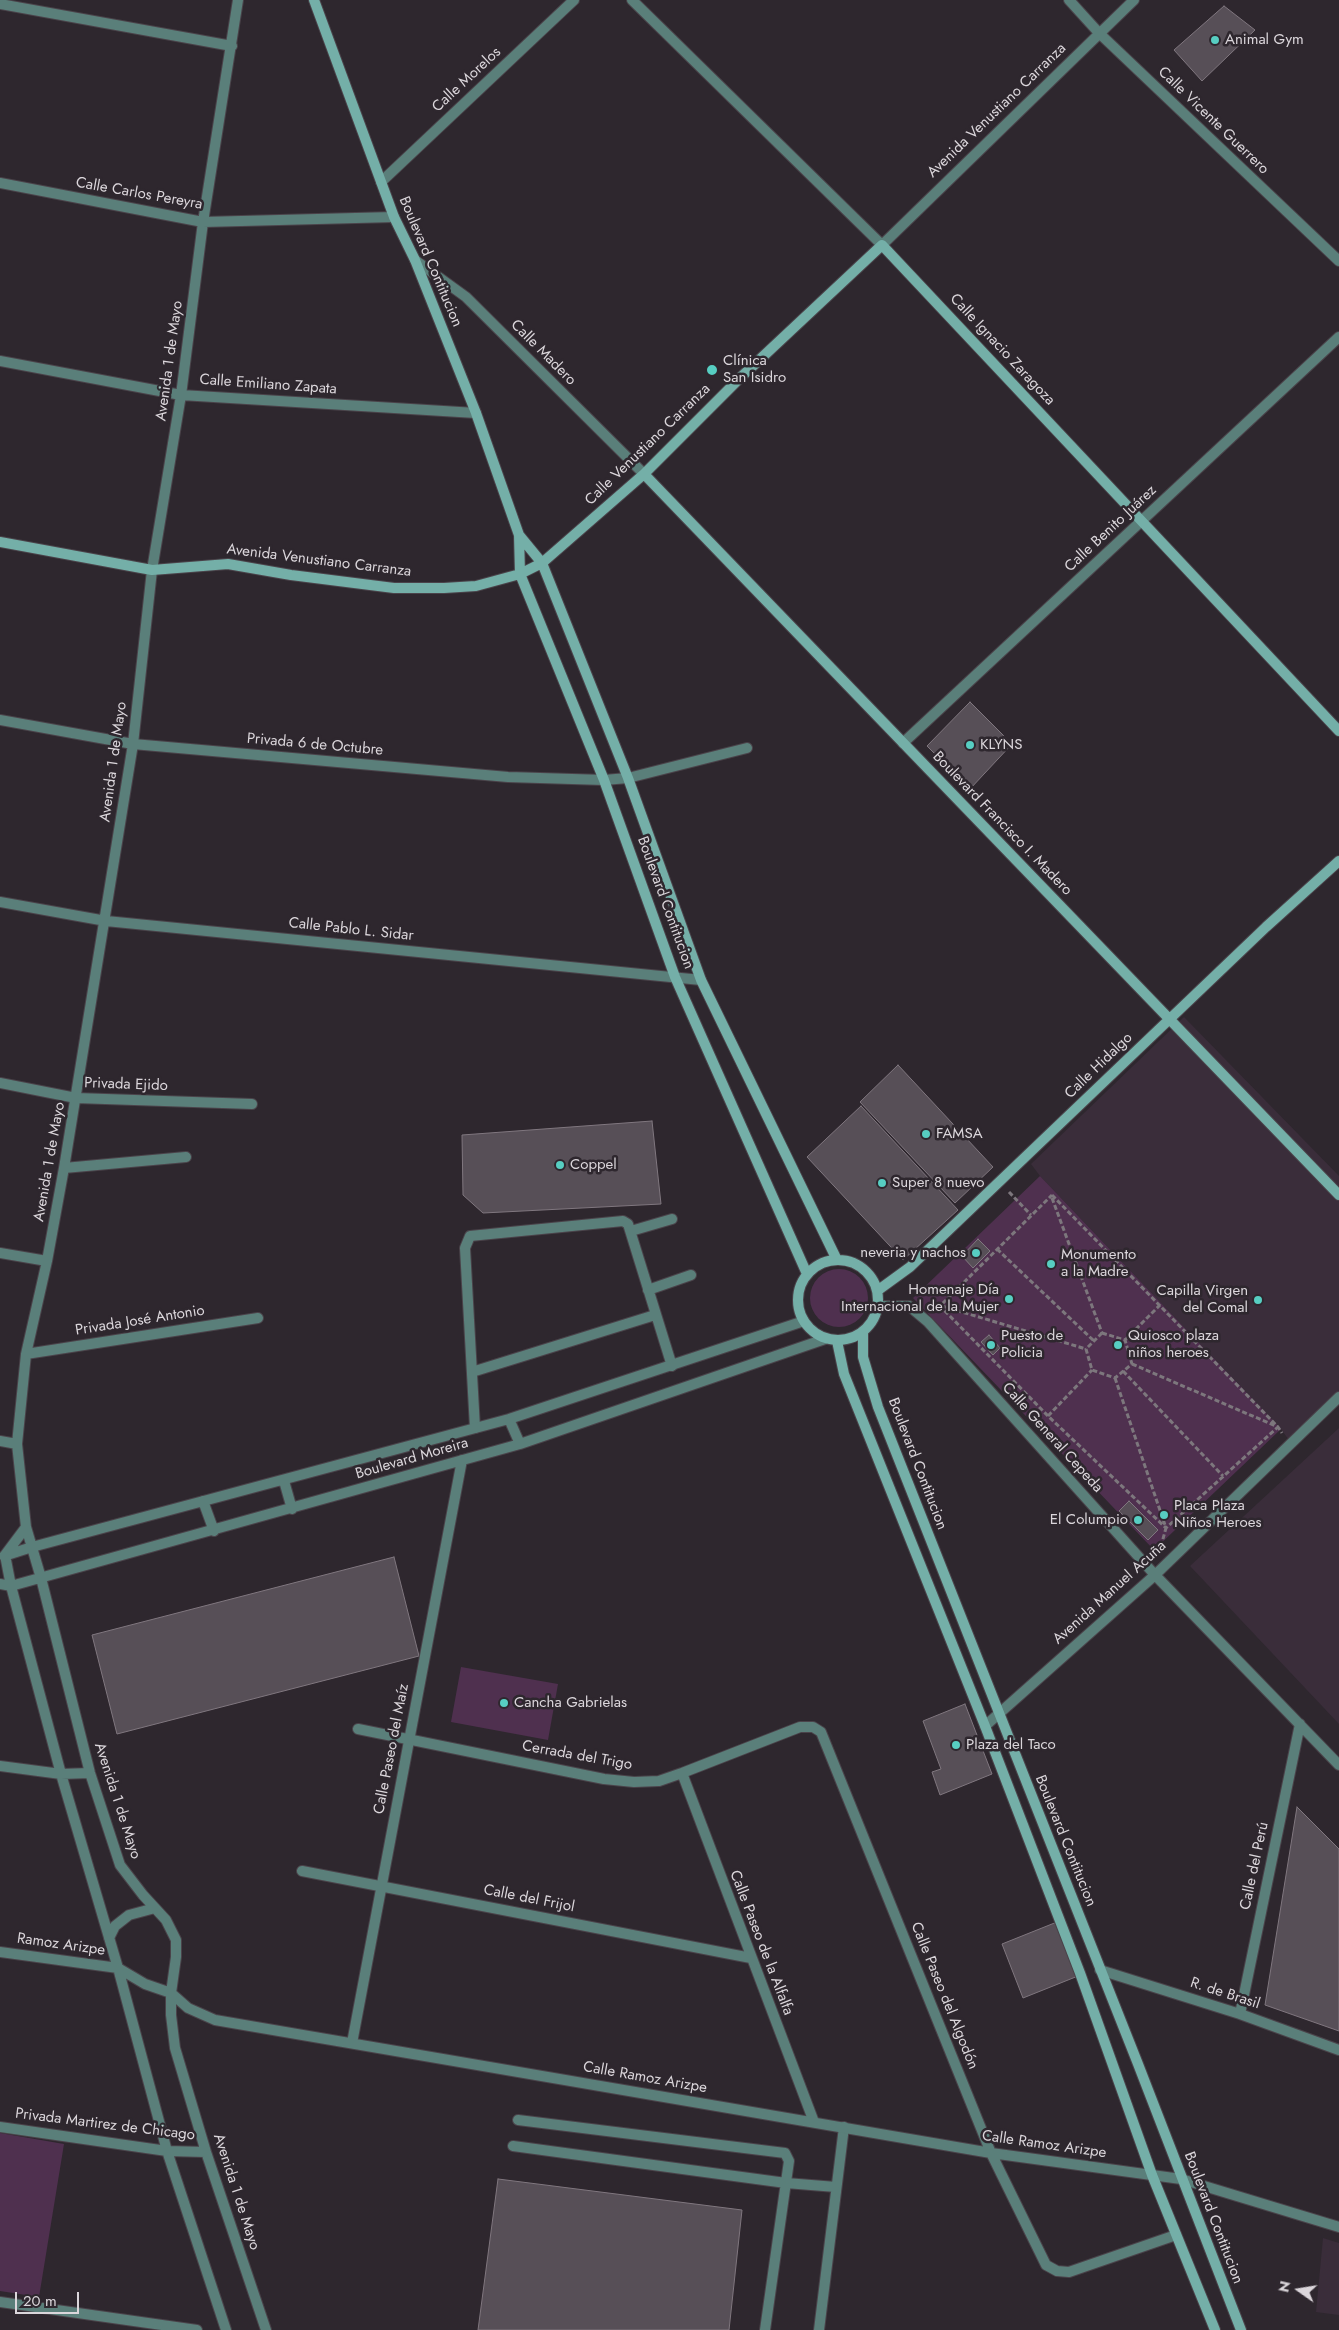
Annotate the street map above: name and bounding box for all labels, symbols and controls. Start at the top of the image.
place label: Animal Gym [1225,31,1304,49]
marker: Animal Gym [1209,34,1221,46]
street label: Avenida Venustiano Carranza [924,40,1070,182]
street label: Calle Morelos [429,44,505,116]
street label: Calle Vicente Guerrero [1154,63,1272,179]
street label: Calle Carlos Pereyra [74,174,204,214]
street label: Boulevard Contitucion [394,194,466,330]
street label: Calle Ignacio Zaragoza [946,290,1058,410]
street label: Avenida 1 de Mayo [153,300,187,422]
street label: Calle Madero [506,316,580,390]
place label: Clínica San Isidro [723,352,786,387]
marker: Clínica San Isidro [705,363,719,377]
street label: Calle Emiliano Zapata [199,371,337,399]
street label: Calle Venustiano Carranza [582,380,714,510]
street label: Calle Benito Juárez [1061,482,1161,576]
street label: Avenida Venustiano Carranza [226,541,412,581]
street label: Avenida 1 de Mayo [97,701,131,823]
street label: Privada 6 de Octubre [246,730,384,760]
place label: KLYNS [980,736,1022,754]
marker: KLYNS [964,739,976,751]
street label: Boulevard Francisco I. Madero [928,748,1076,900]
street label: Boulevard Contitucion [633,834,697,972]
street label: Calle Pablo L. Sidar [288,914,414,946]
street label: Calle Hidalgo [1061,1029,1137,1103]
street label: Privada Ejido [84,1075,168,1095]
street label: Avenida 1 de Mayo [31,1101,69,1223]
place label: FAMSA [936,1125,983,1143]
marker: FAMSA [920,1128,932,1140]
place label: Coppel [570,1156,617,1174]
marker: Coppel [554,1159,566,1171]
place label: Super 8 nuevo [892,1174,985,1192]
marker: Super 8 nuevo [876,1177,888,1189]
place label: neveria y nachos [860,1244,966,1262]
place label: Monumento a la Madre [1061,1246,1136,1281]
marker: neveria y nachos [970,1247,982,1259]
marker: Monumento a la Madre [1045,1258,1057,1270]
place label: Homenaje Día Internacional de la Mujer [841,1281,999,1316]
place label: Capilla Virgen del Comal [1157,1282,1248,1317]
marker: Homenaje Día Internacional de la Mujer [1003,1293,1015,1305]
marker: Capilla Virgen del Comal [1252,1294,1264,1306]
street label: Privada José Antonio [74,1302,206,1340]
place label: Puesto de Policia [1001,1327,1063,1362]
place label: Quiosco plaza niños heroes [1128,1327,1219,1362]
marker: Puesto de Policia [985,1339,997,1351]
marker: Quiosco plaza niños heroes [1112,1339,1124,1351]
street label: Calle General Cepeda [998,1379,1106,1497]
street label: Boulevard Contitucion [884,1395,950,1533]
street label: Boulevard Moreira [353,1434,471,1484]
place label: Placa Plaza Niños Heroes [1174,1497,1261,1532]
marker: Placa Plaza Niños Heroes [1158,1509,1170,1521]
place label: El Columpio [1050,1511,1128,1529]
marker: El Columpio [1132,1514,1144,1526]
street label: Avenida Manuel Acuña [1050,1537,1170,1649]
street label: Calle Paseo del Maíz [371,1682,413,1816]
place label: Cancha Gabrielas [514,1694,627,1712]
marker: Cancha Gabrielas [498,1697,510,1709]
place label: Plaza del Taco [966,1736,1056,1754]
street label: Cerrada del Trigo [521,1737,633,1775]
marker: Plaza del Taco [950,1739,962,1751]
street label: Avenida 1 de Mayo [90,1741,144,1861]
street label: Boulevard Contitucion [1030,1773,1100,1909]
street label: Calle del Perú [1237,1820,1273,1912]
street label: Calle Paseo de la Alfalfa [725,1868,797,2018]
street label: Calle del Frijol [482,1881,576,1917]
street label: Calle Paseo del Algodón [906,1920,982,2072]
street label: Ramoz Arizpe [16,1930,106,1960]
street label: R. de Brasil [1188,1974,1262,2014]
street label: Calle Ramoz Arizpe [582,2058,708,2098]
street label: Privada Martirez de Chicago [14,2105,196,2145]
street label: Calle Ramoz Arizpe [981,2127,1107,2163]
street label: Avenida 1 de Mayo [209,2132,263,2252]
street label: Boulevard Contitucion [1180,2149,1246,2287]
north arrow [1274,2265,1324,2315]
text: N [1273,2279,1295,2294]
scale bar [18,2282,81,2314]
text: 20 m [23,2290,57,2312]

